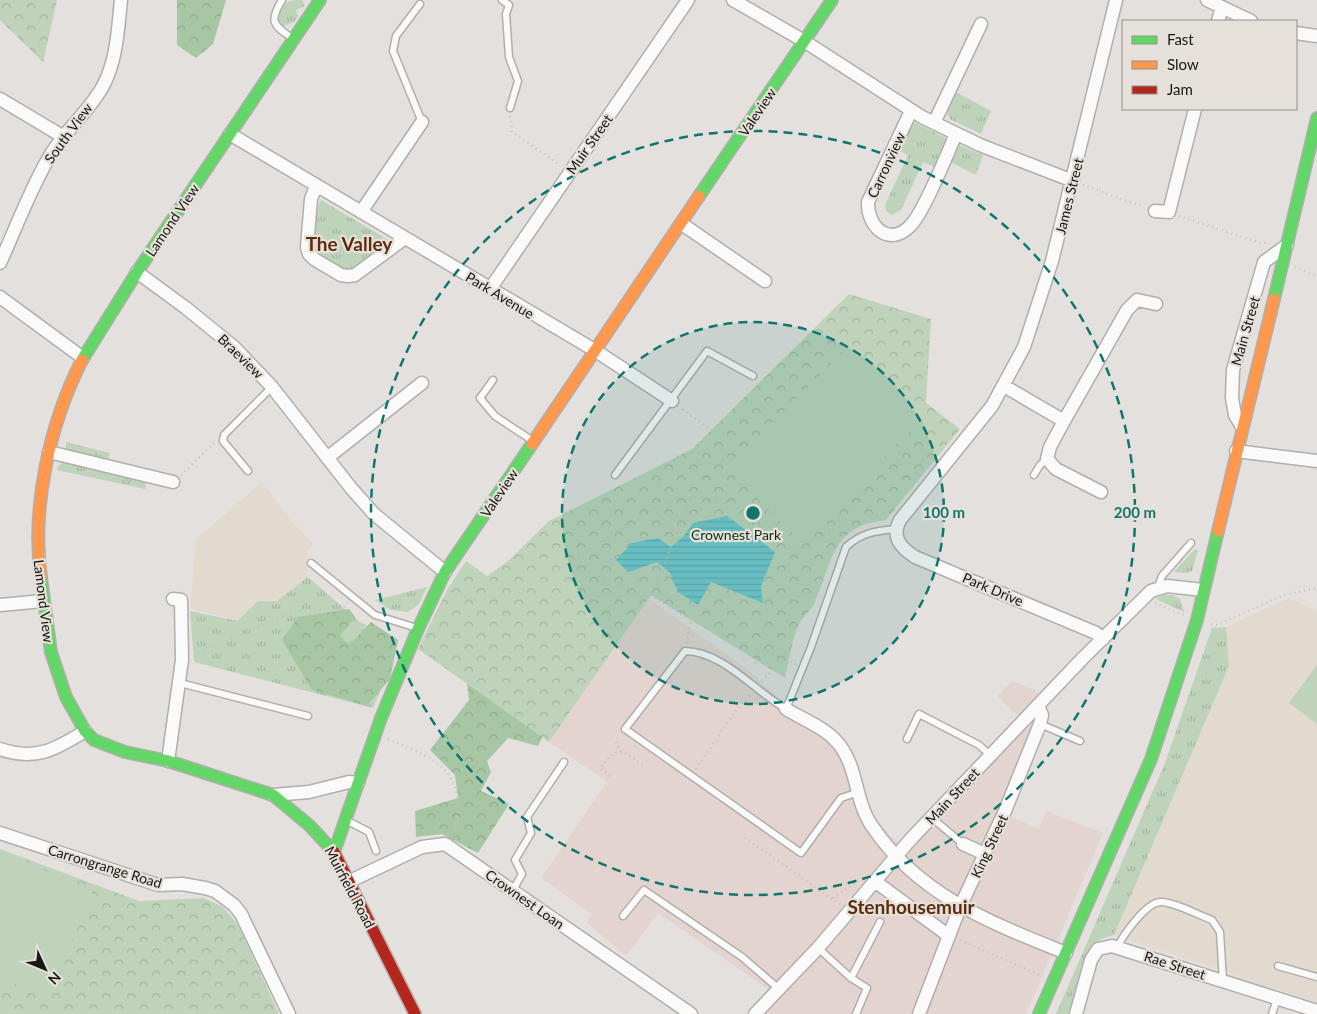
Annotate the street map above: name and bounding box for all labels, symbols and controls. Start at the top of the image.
legend [1122,20,1297,110]
text: Fast [1167,30,1194,48]
text: Slow [1167,55,1199,73]
text: Jam [1167,80,1193,98]
street label: Valeview [735,85,779,139]
street label: South View [40,100,96,166]
street label: Muir Street [562,111,616,177]
street label: Carronview [863,129,909,201]
street label: James Street [1051,156,1087,236]
street label: Lamond View [142,181,202,259]
district label: The Valley [306,232,393,255]
street label: Park Avenue [463,268,537,322]
street label: Main Street [1227,294,1263,368]
street label: Braeview [215,330,267,382]
street label: Valeview [477,466,521,520]
text: 100 m [923,503,965,521]
text: 200 m [1114,503,1156,521]
centre of rings [744,504,762,522]
park label: Crownest Park [691,526,782,543]
street label: Lamond View [30,559,58,643]
street label: Park Drive [960,569,1026,609]
street label: Main Street [921,764,983,828]
street label: King Street [967,812,1011,880]
street label: Carrongrange Road [46,841,164,891]
street label: Muirfield Road [321,843,379,931]
street label: Crownest Loan [482,866,568,932]
district label: Stenhousemuir [847,895,976,918]
north arrow [20,944,70,994]
street label: Rae Street [1142,947,1208,983]
text: N [45,969,65,988]

